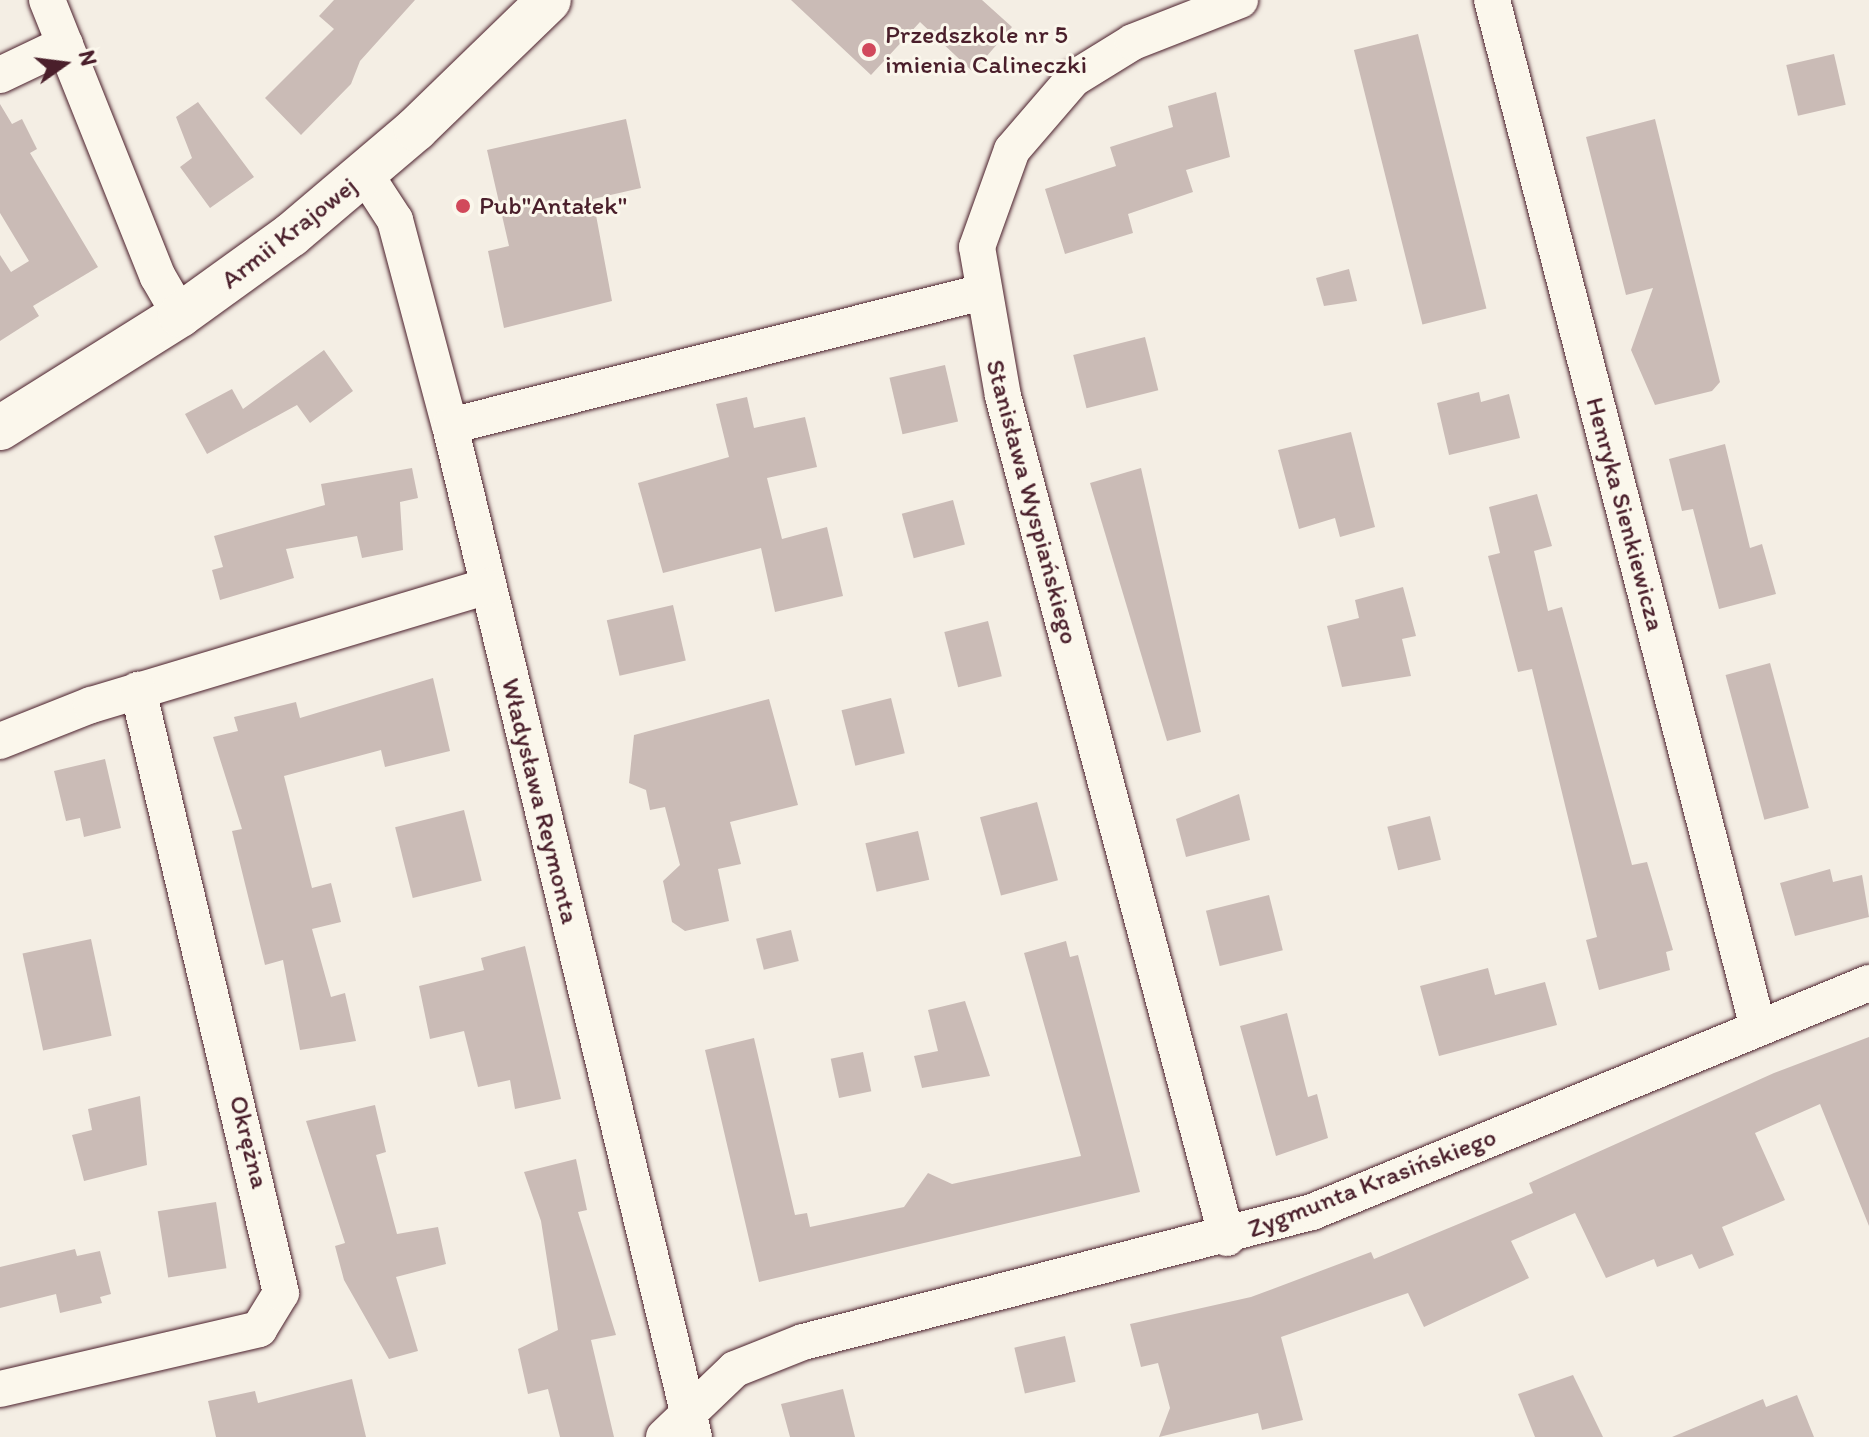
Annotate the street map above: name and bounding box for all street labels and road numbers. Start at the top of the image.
street label: Armii Krajowej [215,170,363,296]
street label: Stanisława Wyspiańskiego [979,357,1085,647]
street label: Henryka Sienkiewicza [1579,393,1671,635]
street label: Władysława Reymonta [494,675,586,927]
street label: Okrężna [222,1092,276,1192]
street label: Zygmunta Krasińskiego [1244,1121,1500,1245]

